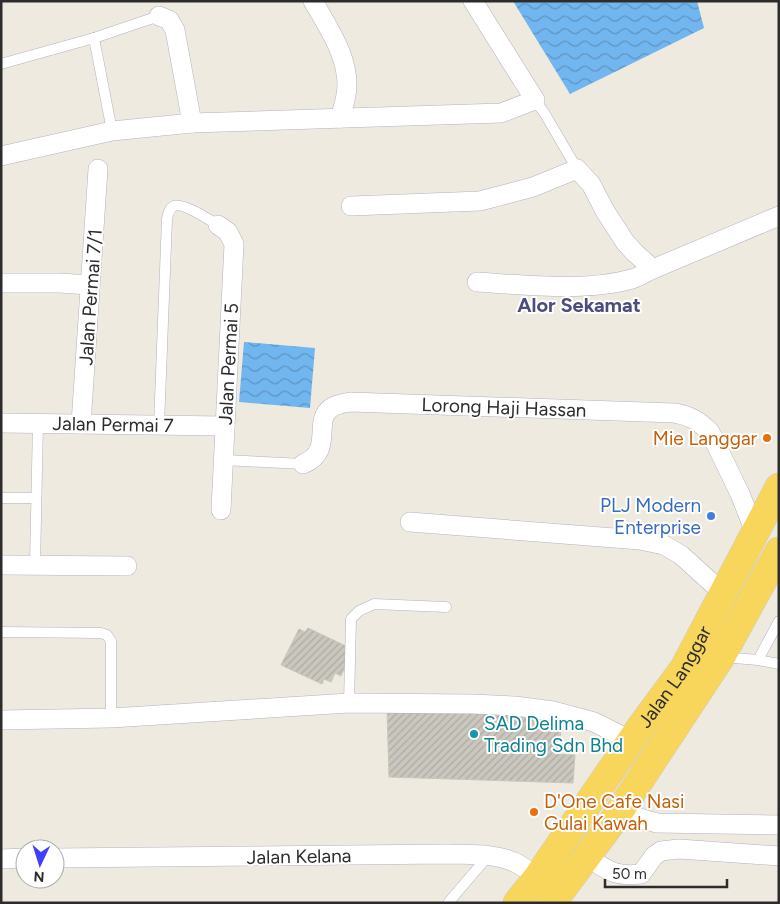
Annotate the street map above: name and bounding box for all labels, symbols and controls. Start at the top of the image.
street label: Jalan Permai 7/1 [74,228,107,366]
district label: Alor Sekamat [517,293,641,317]
street label: Jalan Permai 5 [214,302,243,426]
street label: Lorong Haji Hassan [421,393,587,422]
street label: Jalan Permai 7 [52,412,174,437]
place label: Mie Langgar [653,427,758,450]
marker: Mie Langgar [761,432,773,444]
place label: PLJ Modern Enterprise [600,494,701,539]
marker: PLJ Modern Enterprise [705,510,717,522]
street label: Jalan Langgar [633,621,716,732]
place label: SAD Delima Trading Sdn Bhd [484,712,623,757]
marker: SAD Delima Trading Sdn Bhd [468,728,480,740]
place label: D'One Cafe Nasi Gulai Kawah [544,790,684,835]
marker: D'One Cafe Nasi Gulai Kawah [528,806,540,818]
north arrow [15,839,65,889]
street label: Jalan Kelana [247,844,352,869]
scale bar [605,856,728,888]
text: 50 m [612,865,647,883]
text: N [33,868,45,885]

